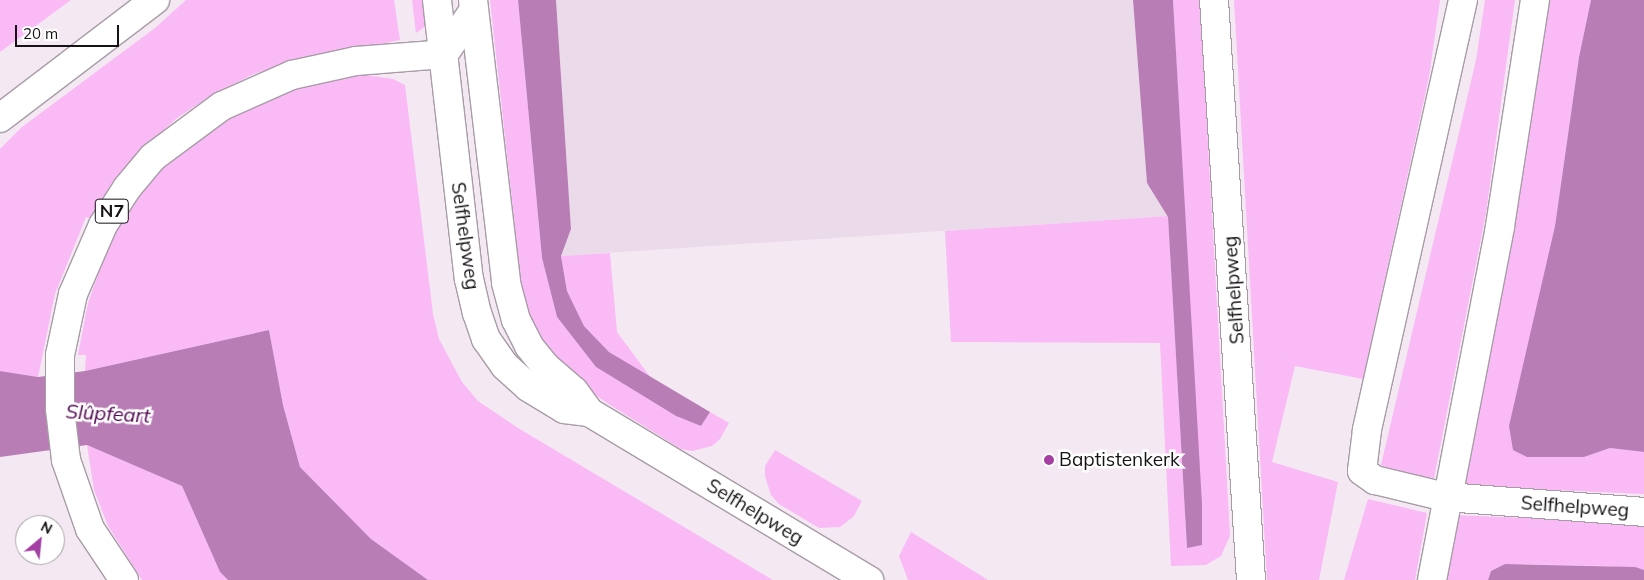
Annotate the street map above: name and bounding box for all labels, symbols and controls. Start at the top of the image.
scale bar [18,15,121,47]
text: 20 m [23,24,58,43]
street label: Selfhelpweg [446,181,484,291]
road number: N7 [94,196,130,227]
street label: Selfhelpweg [1219,235,1249,345]
water label: Slûpfeart [65,399,151,427]
place label: Baptistenkerk [1059,449,1180,471]
marker: Baptistenkerk [1043,454,1055,466]
street label: Selfhelpweg [703,474,807,550]
street label: Selfhelpweg [1520,492,1630,522]
north arrow [15,515,65,565]
text: N [38,517,55,538]

